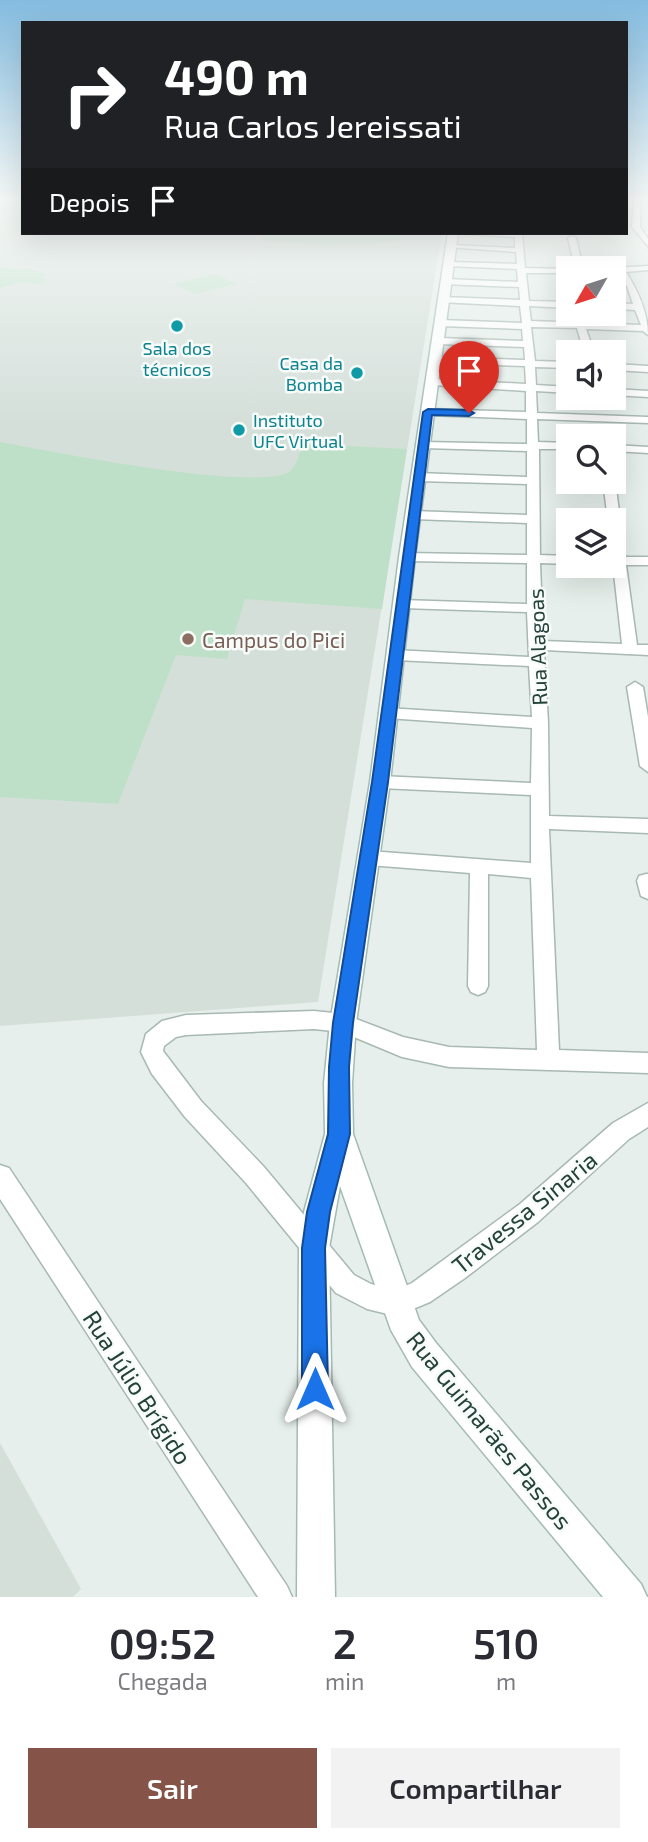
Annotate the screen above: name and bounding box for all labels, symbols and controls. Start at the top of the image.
text: 490 m [164,46,309,105]
icon: right [49,49,140,140]
text: Rua Carlos Jereissati [164,106,462,144]
icon: arrive [144,182,182,220]
text: Depois [49,186,130,217]
north arrow [556,256,626,326]
map controls [556,256,626,578]
marker: Sala dos técnicos [169,318,185,334]
place label: Sala dos técnicos [143,337,211,380]
button: sound [556,340,626,410]
pin [439,341,499,413]
place label: Casa da Bomba [280,352,343,395]
icon: arrive [450,352,488,390]
marker: Casa da Bomba [349,365,365,381]
place label: Instituto UFC Virtual [253,409,344,452]
marker: Instituto UFC Virtual [231,422,247,438]
button: search [556,424,626,494]
button: layers [556,508,626,578]
street label: Rua Alagoas [522,588,552,706]
place label: Campus do Pici [202,627,345,652]
marker: Campus do Pici [180,631,196,647]
street label: Travessa Sinaria [446,1145,602,1279]
street label: Rua Júlio Brígido [77,1305,199,1469]
street label: Rua Guimarães Passos [401,1325,579,1535]
position arrow [278,1352,352,1426]
text: 09:52 [109,1617,216,1667]
text: 2 [333,1617,357,1667]
text: 510 [473,1617,539,1667]
text: Chegada [118,1667,208,1695]
text: min [325,1667,364,1695]
text: m [496,1667,516,1695]
button: Sair [28,1748,317,1828]
button: Compartilhar [331,1748,620,1828]

